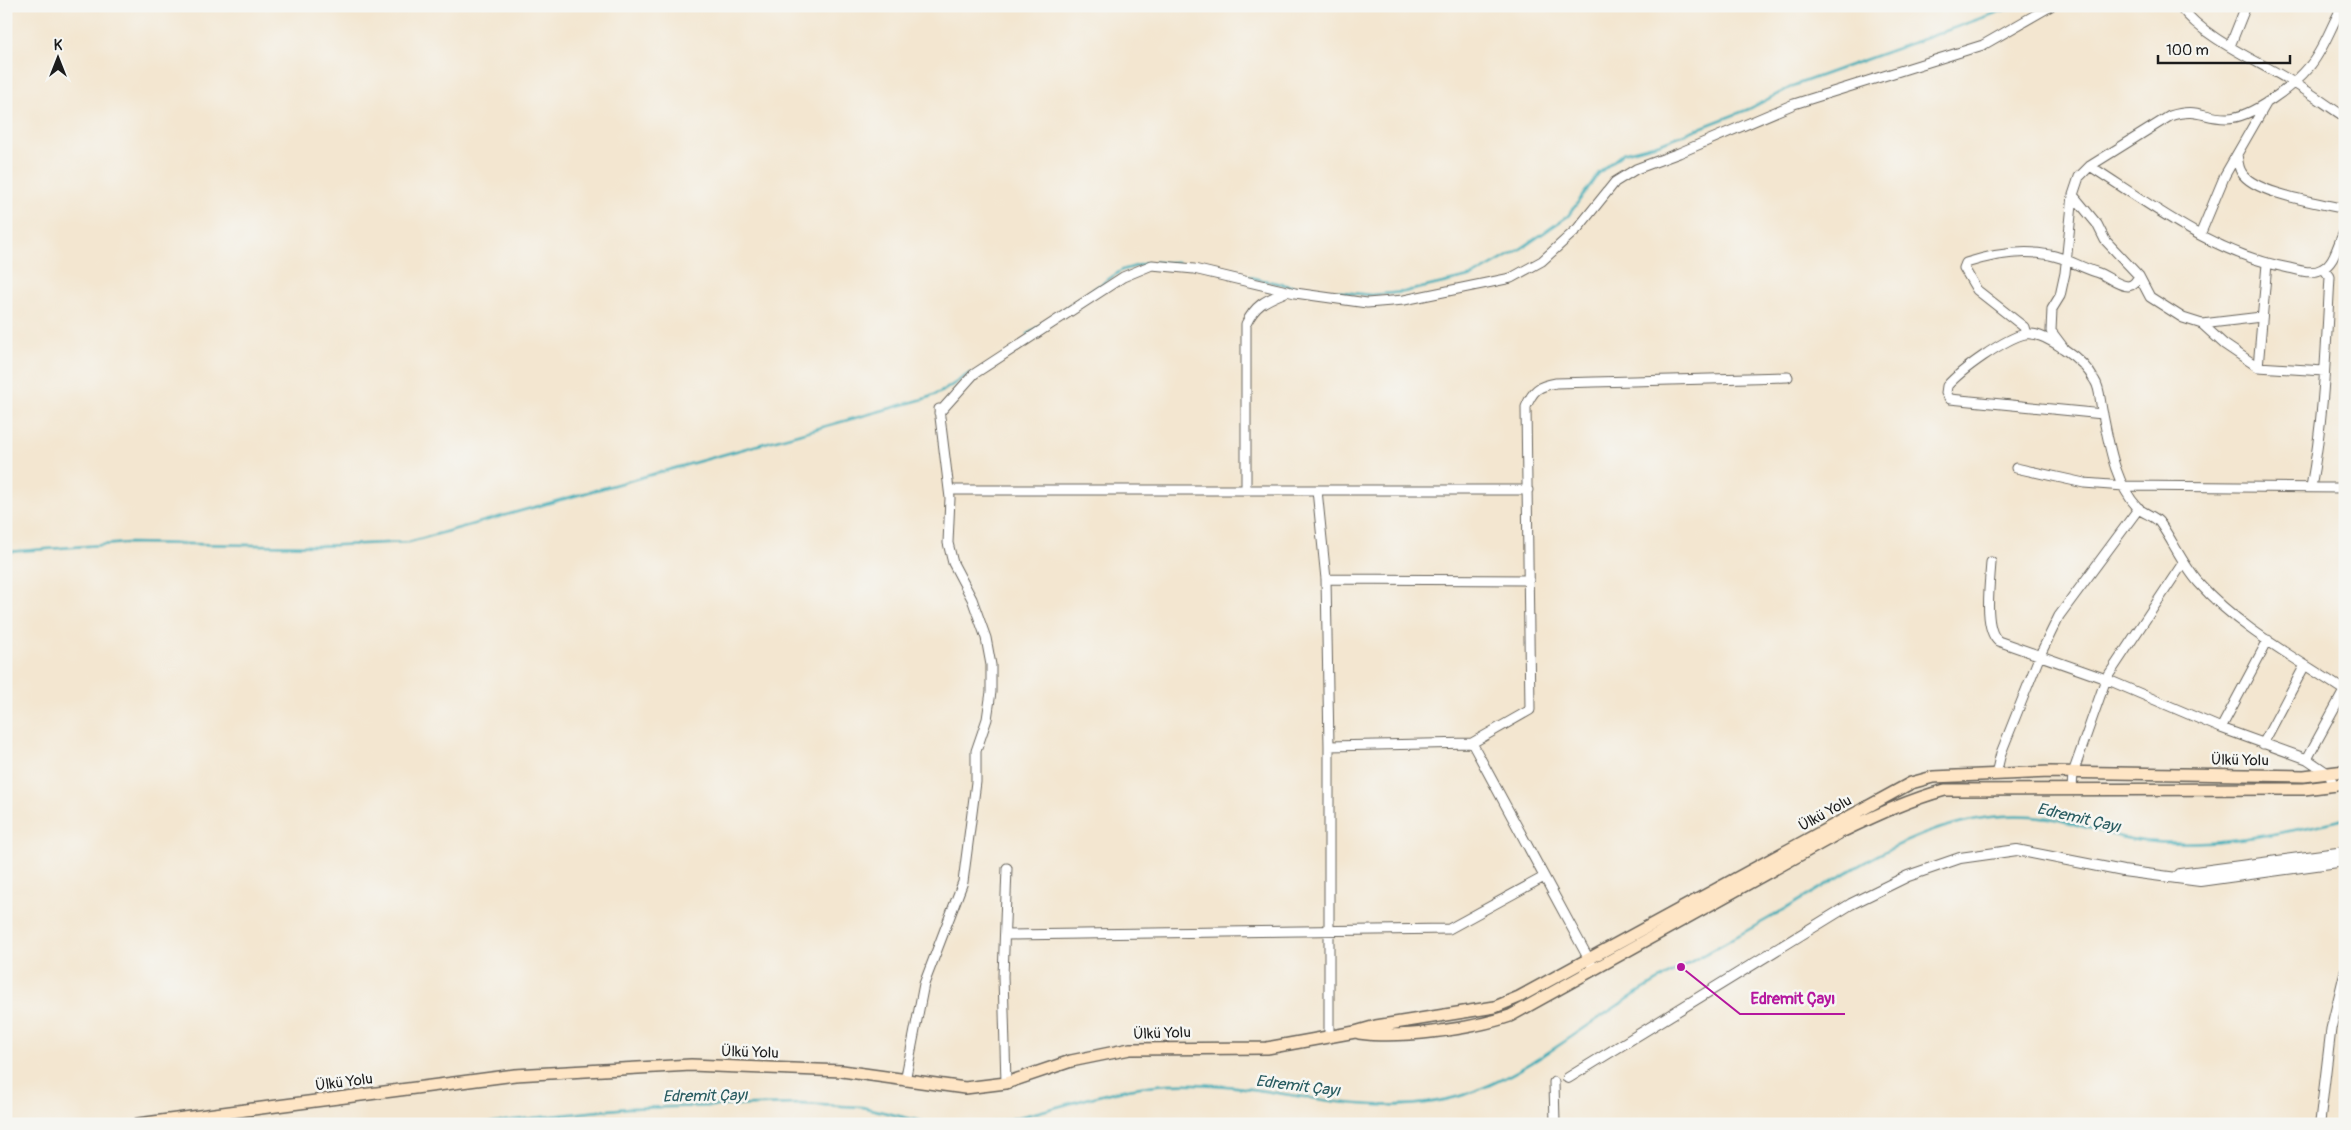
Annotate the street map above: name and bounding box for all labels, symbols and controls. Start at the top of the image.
north arrow [32,32,82,82]
scale bar [2158,32,2291,64]
text: K [54,37,63,54]
text: 100 m [2166,41,2209,60]
street label: Ülkü Yolu [2211,750,2269,771]
street label: Ülkü Yolu [1795,791,1855,836]
water label: Edremit Çayı [2035,799,2124,838]
callout: Edremit Çayı [1740,983,1845,1014]
text: Edremit Çayı [1751,989,1835,1009]
street label: Ülkü Yolu [1133,1023,1191,1044]
street label: Ülkü Yolu [721,1042,779,1063]
street label: Ülkü Yolu [314,1070,374,1095]
water label: Edremit Çayı [1255,1071,1343,1101]
water label: Edremit Çayı [662,1085,749,1107]

